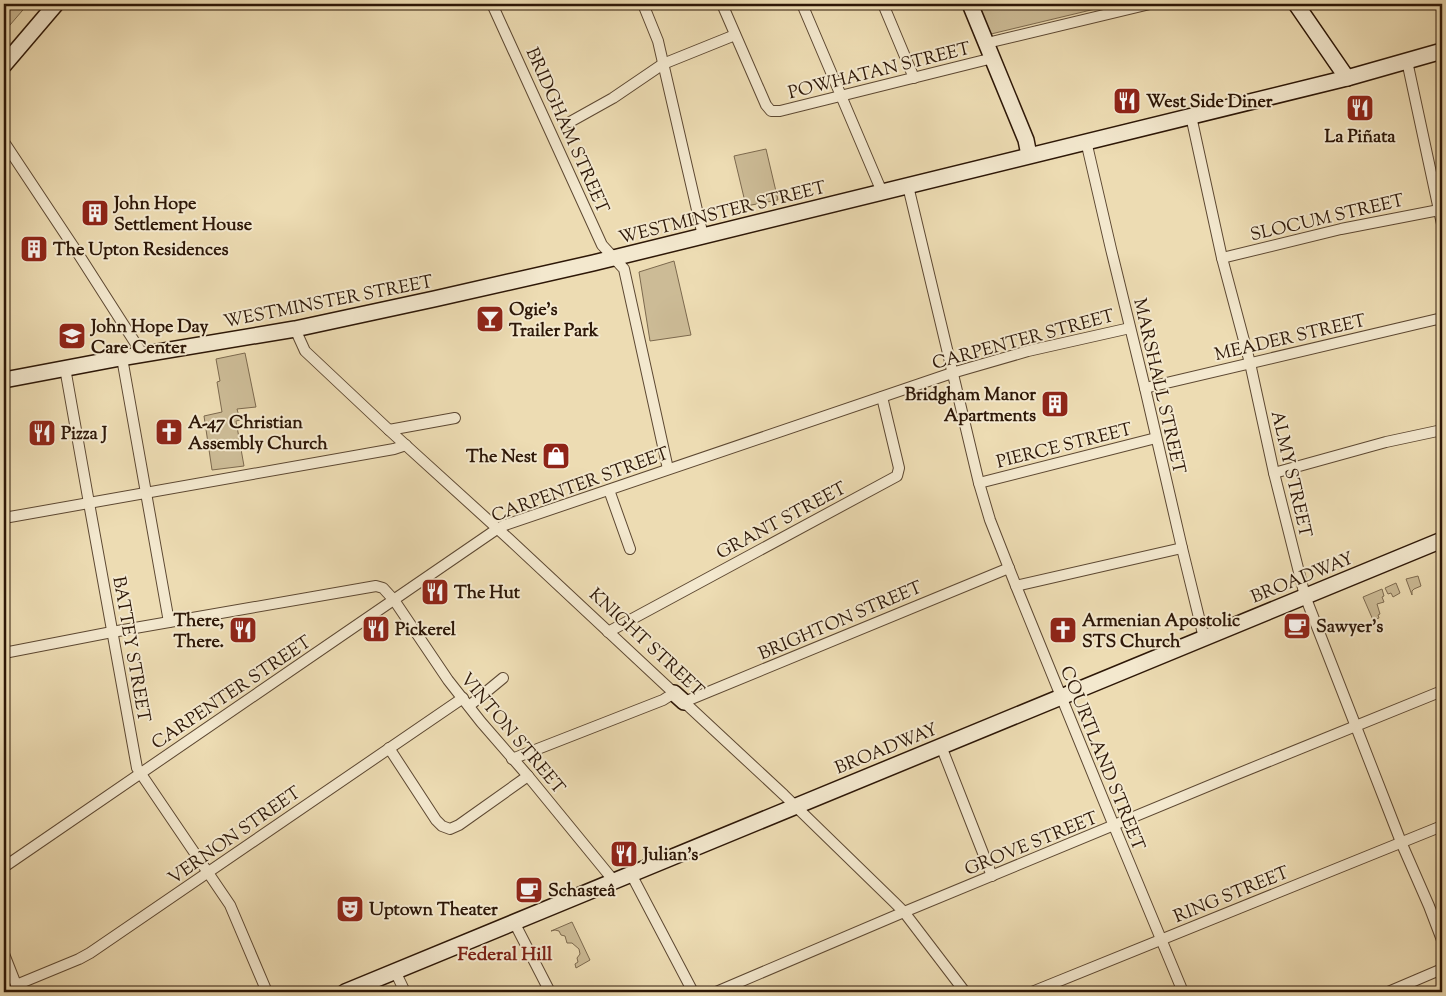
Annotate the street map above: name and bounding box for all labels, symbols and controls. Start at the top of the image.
street label: POWHATAN STREET [786,37,974,107]
street label: BRIDGHAM STREET [518,44,615,218]
restaurant icon: West Side Diner [1112,86,1142,116]
place label: West Side Diner [1146,90,1273,116]
restaurant icon: La Piñata [1345,93,1375,123]
place label: La Piñata [1324,125,1396,151]
street label: WESTMINSTER STREET [616,176,829,252]
street label: SLOCUM STREET [1248,189,1407,249]
place label: John Hope Settlement House [112,192,253,239]
building icon: John Hope Settlement House [80,198,110,228]
building icon: The Upton Residences [19,234,49,264]
place label: The Upton Residences [53,238,229,264]
street label: WESTMINSTER STREET [221,270,436,336]
street label: MARSHALL STREET [1125,296,1191,477]
place label: Ogie’s Trailer Park [509,298,599,345]
bar icon: Ogie’s Trailer Park [475,304,505,334]
street label: CARPENTER STREET [930,304,1118,378]
street label: MEADER STREET [1212,309,1369,369]
place label: John Hope Day Care Center [89,315,208,362]
school or university icon: John Hope Day Care Center [57,321,87,351]
place label: Bridgham Manor Apartments [905,383,1036,430]
building icon: Bridgham Manor Apartments [1040,389,1070,419]
street label: ALMY STREET [1263,408,1317,541]
place label: A-47 Christian Assembly Church [188,411,328,458]
church icon: A-47 Christian Assembly Church [154,417,184,447]
street label: PIERCE STREET [994,417,1136,476]
restaurant icon: Pizza J [27,418,57,448]
place label: Pizza J [61,422,108,448]
street label: CARPENTER STREET [488,441,674,530]
shop icon: The Nest [541,441,571,471]
place label: The Nest [466,445,538,471]
street label: GRANT STREET [712,476,852,567]
street label: BROADWAY [1247,546,1358,611]
street label: BATTEY STREET [104,575,156,725]
street label: BRIGHTON STREET [755,575,927,668]
restaurant icon: The Hut [420,577,450,607]
place label: The Hut [454,581,521,607]
street label: KNIGHT STREET [582,583,709,704]
place label: There, There. [173,609,224,656]
place label: Armenian Apostolic STS Church [1082,609,1241,656]
cafe icon: Sawyer’s [1282,611,1312,641]
restaurant icon: Pickerel [361,614,391,644]
restaurant icon: There, There. [228,615,258,645]
church icon: Armenian Apostolic STS Church [1048,615,1078,645]
place label: Sawyer’s [1316,615,1383,641]
place label: Pickerel [395,618,457,644]
street label: CARPENTER STREET [147,630,317,757]
street label: COURTLAND STREET [1052,662,1150,855]
street label: VINTON STREET [453,668,570,801]
street label: BROADWAY [831,717,942,782]
street label: VERNON STREET [164,781,307,892]
street label: GROVE STREET [961,806,1103,884]
restaurant icon: Julian’s [609,839,639,869]
place label: Julian’s [641,843,698,869]
street label: RING STREET [1170,861,1294,931]
cafe icon: Schasteâ [514,875,544,905]
place label: Schasteâ [548,879,616,905]
theatre icon: Uptown Theater [335,894,365,924]
place label: Uptown Theater [369,898,498,924]
district label: Federal Hill [458,942,553,969]

